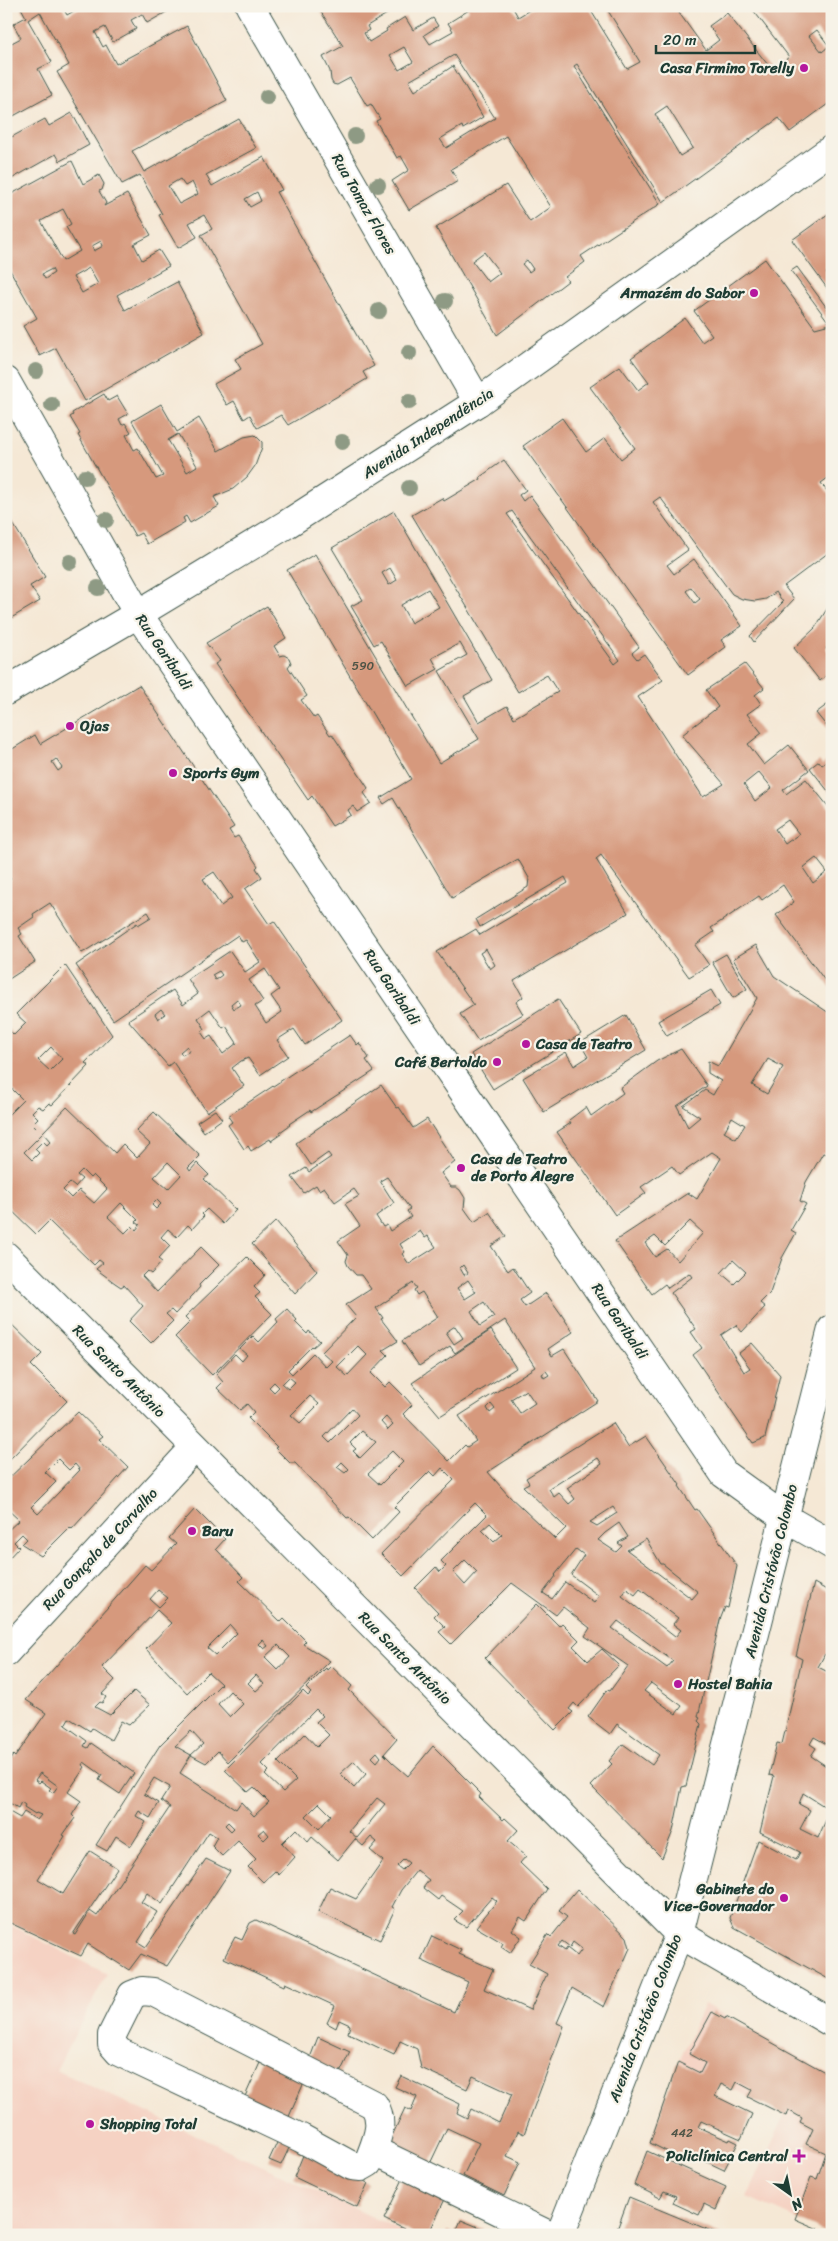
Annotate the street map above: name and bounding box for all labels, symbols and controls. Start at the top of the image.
scale bar [656,22,754,54]
text: 20 m [663,27,697,53]
place label: Casa Firmino Torelly [659,55,795,81]
marker: Casa Firmino Torelly [798,62,810,74]
street label: Rua Tomaz Flores [324,149,404,260]
place label: Armazém do Sabor [620,280,746,306]
marker: Armazém do Sabor [748,287,760,299]
street label: Avenida Independência [356,380,499,486]
street label: Rua Garibaldi [129,608,200,696]
house number: 590 [352,655,375,677]
place label: Ojas [79,713,110,739]
marker: Ojas [64,720,76,732]
place label: Sports Gym [182,760,260,786]
marker: Sports Gym [167,767,179,779]
street label: Rua Garibaldi [357,943,428,1031]
place label: Casa de Teatro [535,1031,633,1057]
marker: Casa de Teatro [520,1038,532,1050]
place label: Café Bertoldo [394,1049,487,1075]
marker: Café Bertoldo [491,1056,503,1068]
place label: Casa de Teatro de Porto Alegre [470,1146,574,1189]
marker: Casa de Teatro de Porto Alegre [455,1162,467,1174]
street label: Rua Garibaldi [585,1277,656,1365]
street label: Rua Santo Antônio [66,1318,172,1424]
street label: Rua Gonçalo de Carvalho [36,1481,165,1617]
street label: Avenida Cristóvão Colombo [737,1481,805,1662]
place label: Baru [202,1518,234,1544]
marker: Baru [186,1525,198,1537]
street label: Rua Santo Antônio [352,1605,458,1711]
place label: Hostel Bahia [687,1671,773,1697]
marker: Hostel Bahia [672,1678,684,1690]
place label: Gabinete do Vice-Governador [664,1876,776,1919]
marker: Gabinete do Vice-Governador [778,1892,790,1904]
street label: Avenida Cristóvão Colombo [601,1930,689,2107]
place label: Shopping Total [99,2111,197,2137]
marker: Shopping Total [84,2118,96,2130]
house number: 442 [671,2122,693,2144]
place label: Policlínica Central [666,2143,789,2169]
marker: Policlínica Central [792,2149,806,2163]
north arrow [766,2168,816,2218]
text: N [786,2191,809,2218]

